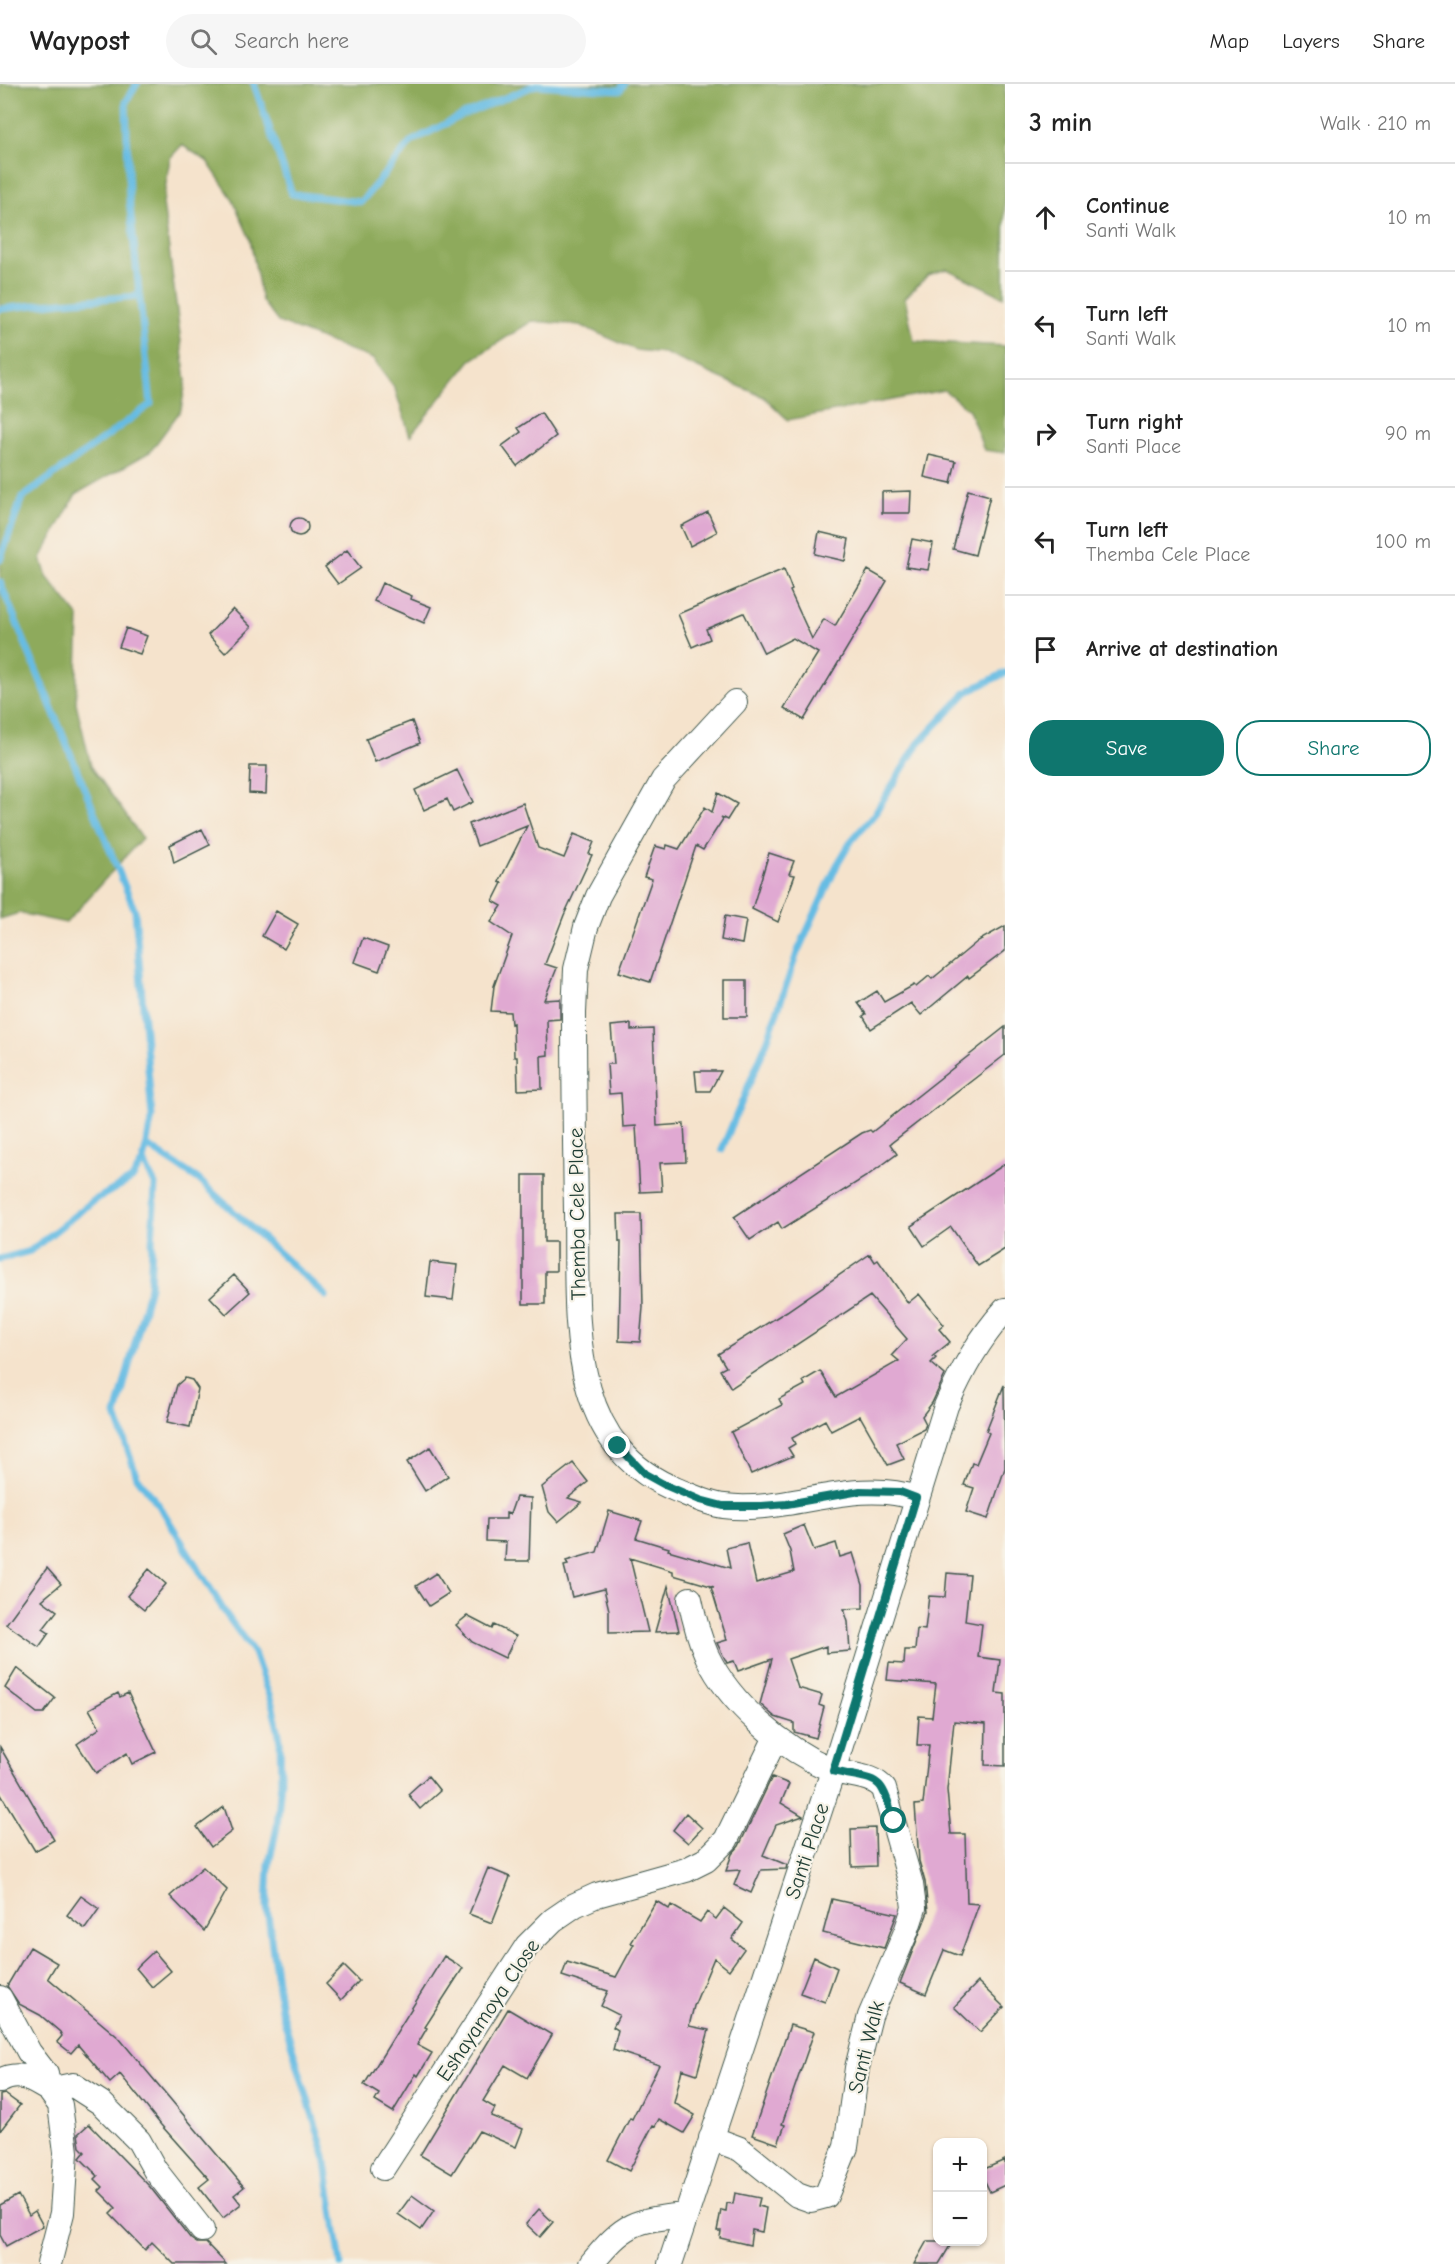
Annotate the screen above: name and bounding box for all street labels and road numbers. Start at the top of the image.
street label: Themba Cele Place [563,1128,591,1300]
street label: Santi Place [780,1800,834,1902]
street label: Eshayamoya Close [432,1934,544,2086]
street label: Santi Walk [843,1998,889,2096]

